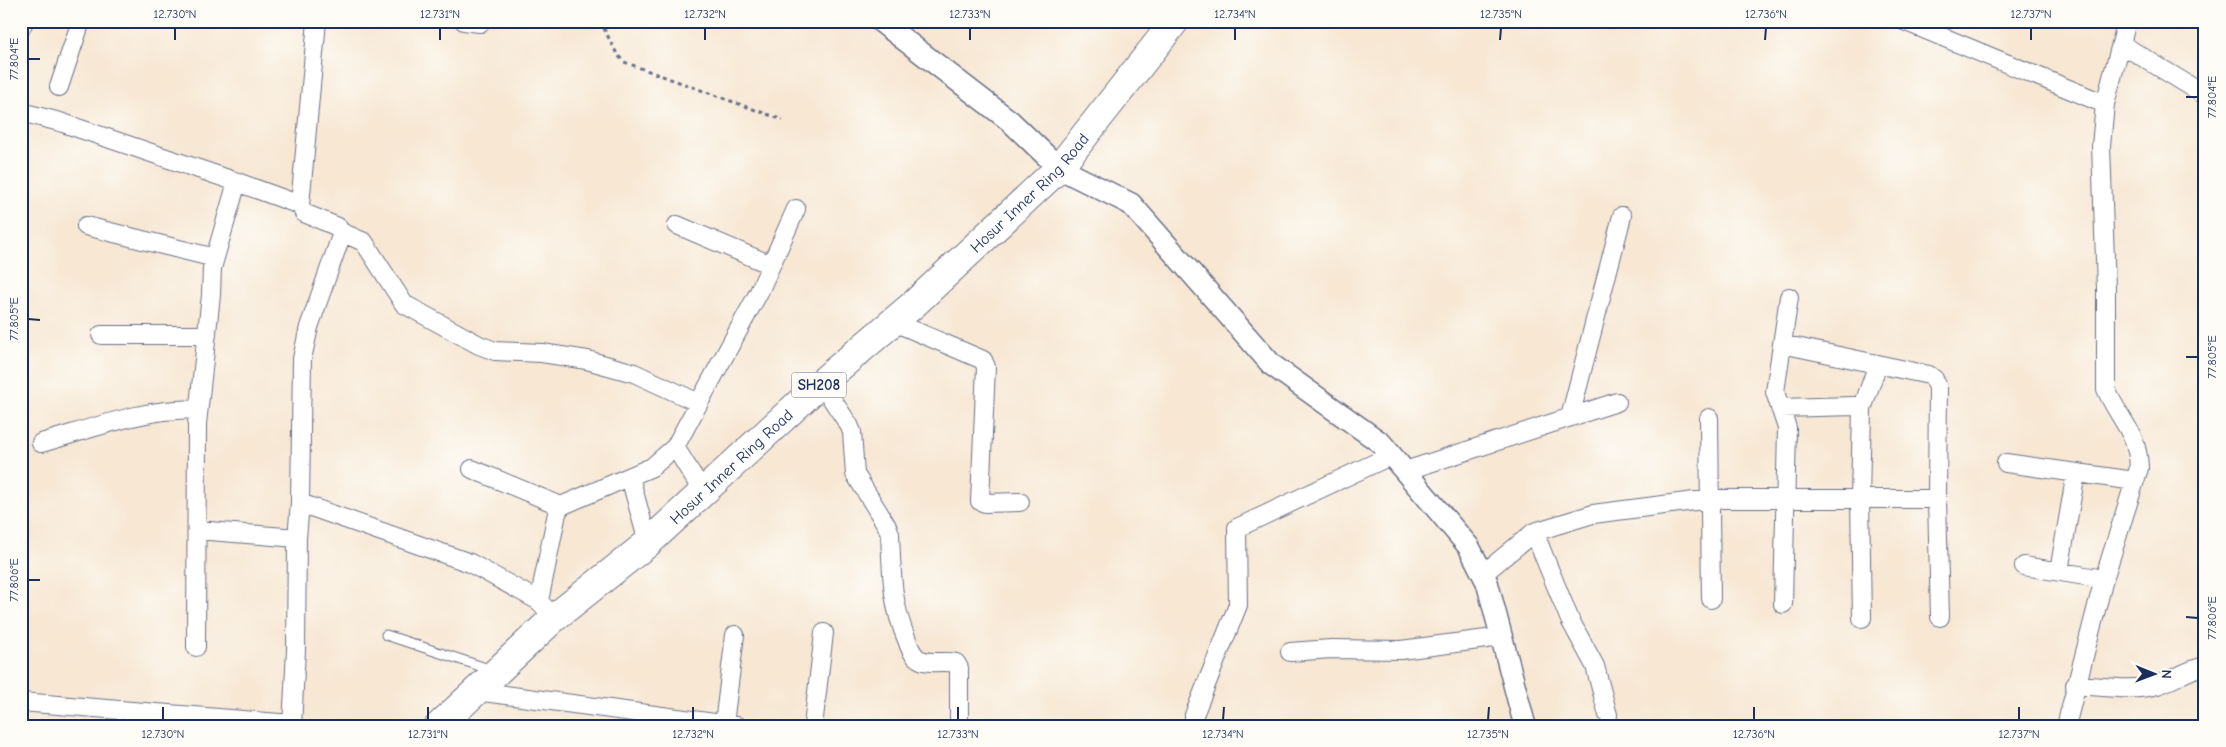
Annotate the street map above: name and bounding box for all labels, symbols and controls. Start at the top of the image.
text: 12.730°N [154,7,196,21]
text: 12.731°N [420,7,460,21]
text: 12.732°N [684,7,726,21]
text: 12.733°N [949,7,991,21]
text: 12.734°N [1214,7,1256,21]
text: 12.735°N [1480,7,1522,21]
text: 12.736°N [1745,7,1787,21]
text: 12.737°N [2010,7,2052,21]
text: 77.804°E [7,38,21,80]
text: 77.804°E [2205,76,2219,118]
street label: Hosur Inner Ring Road [967,130,1093,257]
text: 77.805°E [7,297,21,341]
text: 77.805°E [2205,335,2219,379]
road number: SH208 [792,372,846,398]
street label: Hosur Inner Ring Road [667,406,797,528]
text: 77.806°E [7,558,21,602]
text: 77.806°E [2205,596,2219,640]
north arrow [2128,650,2178,700]
text: N [2158,670,2175,679]
text: 12.730°N [142,727,184,741]
text: 12.731°N [408,727,448,741]
text: 12.732°N [672,727,714,741]
text: 12.733°N [937,727,979,741]
text: 12.734°N [1202,727,1244,741]
text: 12.735°N [1467,727,1509,741]
text: 12.736°N [1733,727,1775,741]
text: 12.737°N [1998,727,2040,741]

